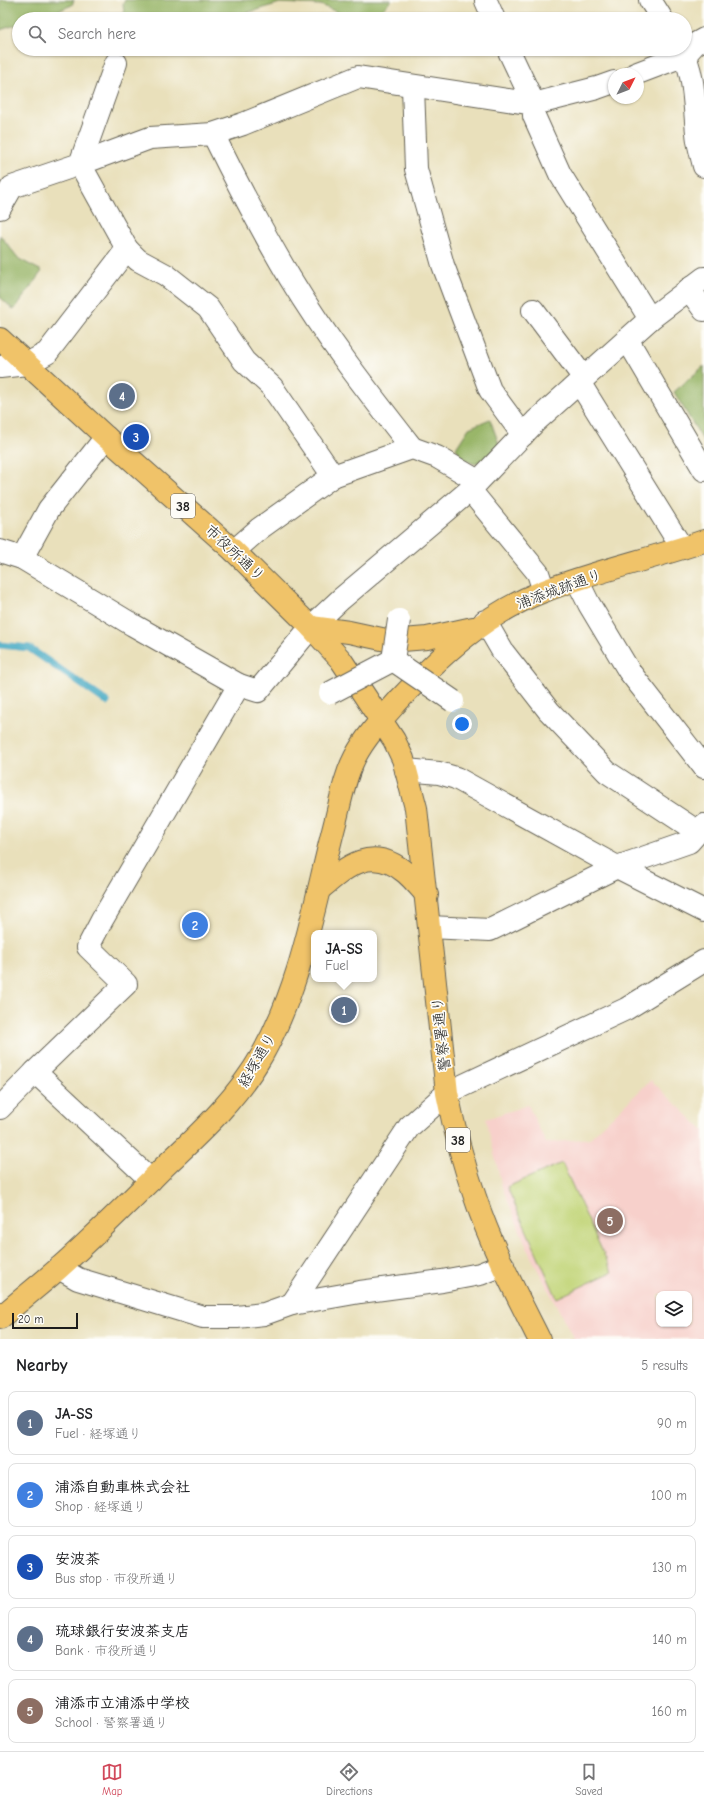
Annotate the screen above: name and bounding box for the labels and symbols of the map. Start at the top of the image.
north arrow [608,68,644,104]
pin: 4 [109,381,135,411]
pin: 3 [123,422,149,452]
road number: 38 [171,494,195,518]
street label: 市役所通り [201,521,269,585]
street label: 浦添城跡通り [514,565,604,613]
your location [452,714,472,734]
pin: 2 [182,910,208,940]
pin: 1 [331,995,357,1025]
street label: 警察署通り [428,996,454,1072]
street label: 経塚通り [234,1030,280,1090]
road number: 38 [446,1128,470,1152]
pin: 5 [597,1206,623,1236]
scale bar [12,1311,78,1330]

